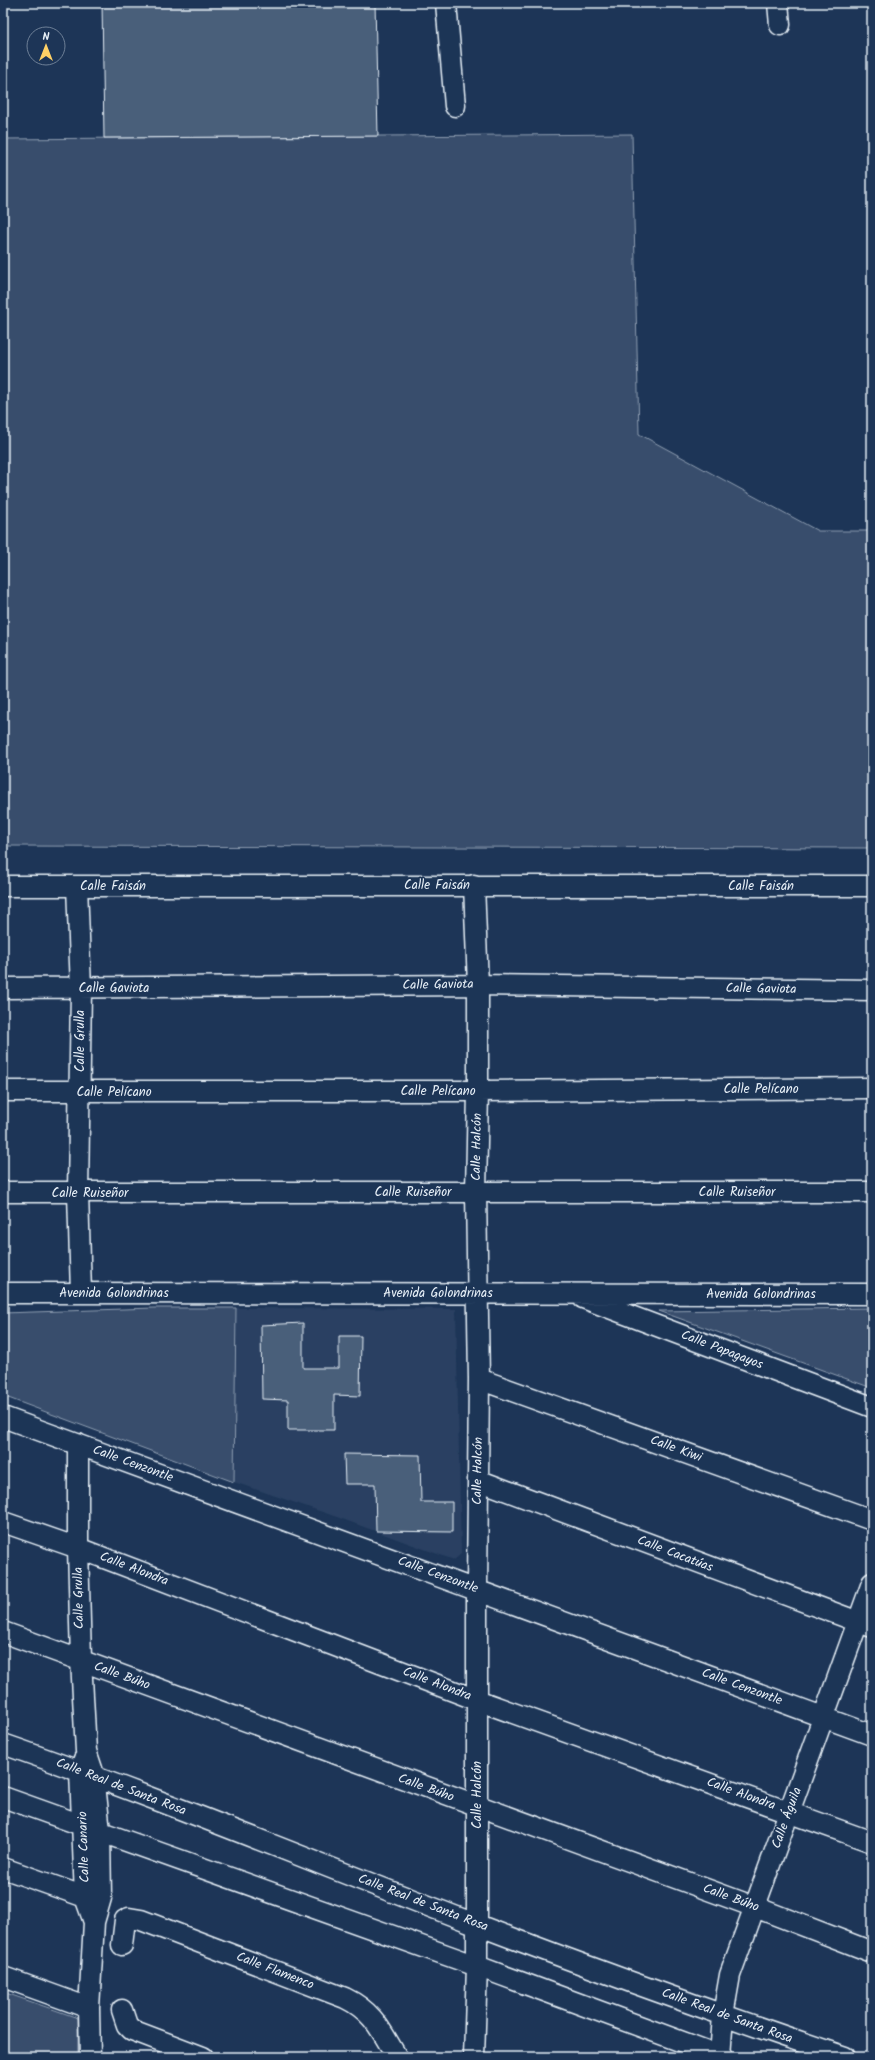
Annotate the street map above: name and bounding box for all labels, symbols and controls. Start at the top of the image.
north arrow [26,26,66,66]
text: N [43,28,50,46]
street label: Calle Faisán [404,875,470,896]
street label: Calle Faisán [80,876,146,897]
street label: Calle Faisán [728,876,794,897]
street label: Calle Gaviota [402,974,474,996]
street label: Calle Gaviota [79,978,149,999]
street label: Calle Gaviota [725,978,797,1000]
street label: Calle Grulla [70,1010,91,1072]
street label: Calle Pelícano [723,1079,799,1100]
street label: Calle Pelícano [400,1081,476,1102]
street label: Calle Pelícano [76,1082,152,1103]
street label: Calle Halcón [466,1113,488,1181]
street label: Calle Ruiseñor [375,1182,452,1203]
street label: Calle Ruiseñor [699,1182,776,1203]
street label: Calle Ruiseñor [52,1183,129,1204]
street label: Avenida Golondrinas [59,1283,169,1304]
street label: Avenida Golondrinas [383,1283,493,1304]
street label: Avenida Golondrinas [706,1284,816,1305]
street label: Calle Papagayos [678,1325,767,1375]
street label: Calle Kiwi [647,1430,706,1468]
street label: Calle Halcón [467,1437,489,1505]
street label: Calle Cenzontle [90,1440,176,1488]
street label: Calle Cacatúas [634,1530,717,1578]
street label: Calle Alondra [97,1546,171,1592]
street label: Calle Cenzontle [395,1551,481,1599]
street label: Calle Grulla [68,1567,90,1629]
street label: Calle Búho [91,1656,153,1696]
street label: Calle Alondra [400,1661,474,1707]
street label: Calle Cenzontle [699,1663,785,1711]
street label: Calle Real de Santa Rosa [53,1752,189,1822]
street label: Calle Halcón [467,1761,488,1829]
street label: Calle Búho [395,1768,457,1808]
street label: Calle Alondra [704,1772,778,1816]
street label: Calle Águila [766,1784,808,1852]
street label: Calle Canario [72,1811,96,1883]
street label: Calle Real de Santa Rosa [355,1868,491,1938]
street label: Calle Búho [700,1878,762,1918]
street label: Calle Flamenco [233,1946,317,1996]
street label: Calle Real de Santa Rosa [658,1982,796,2050]

